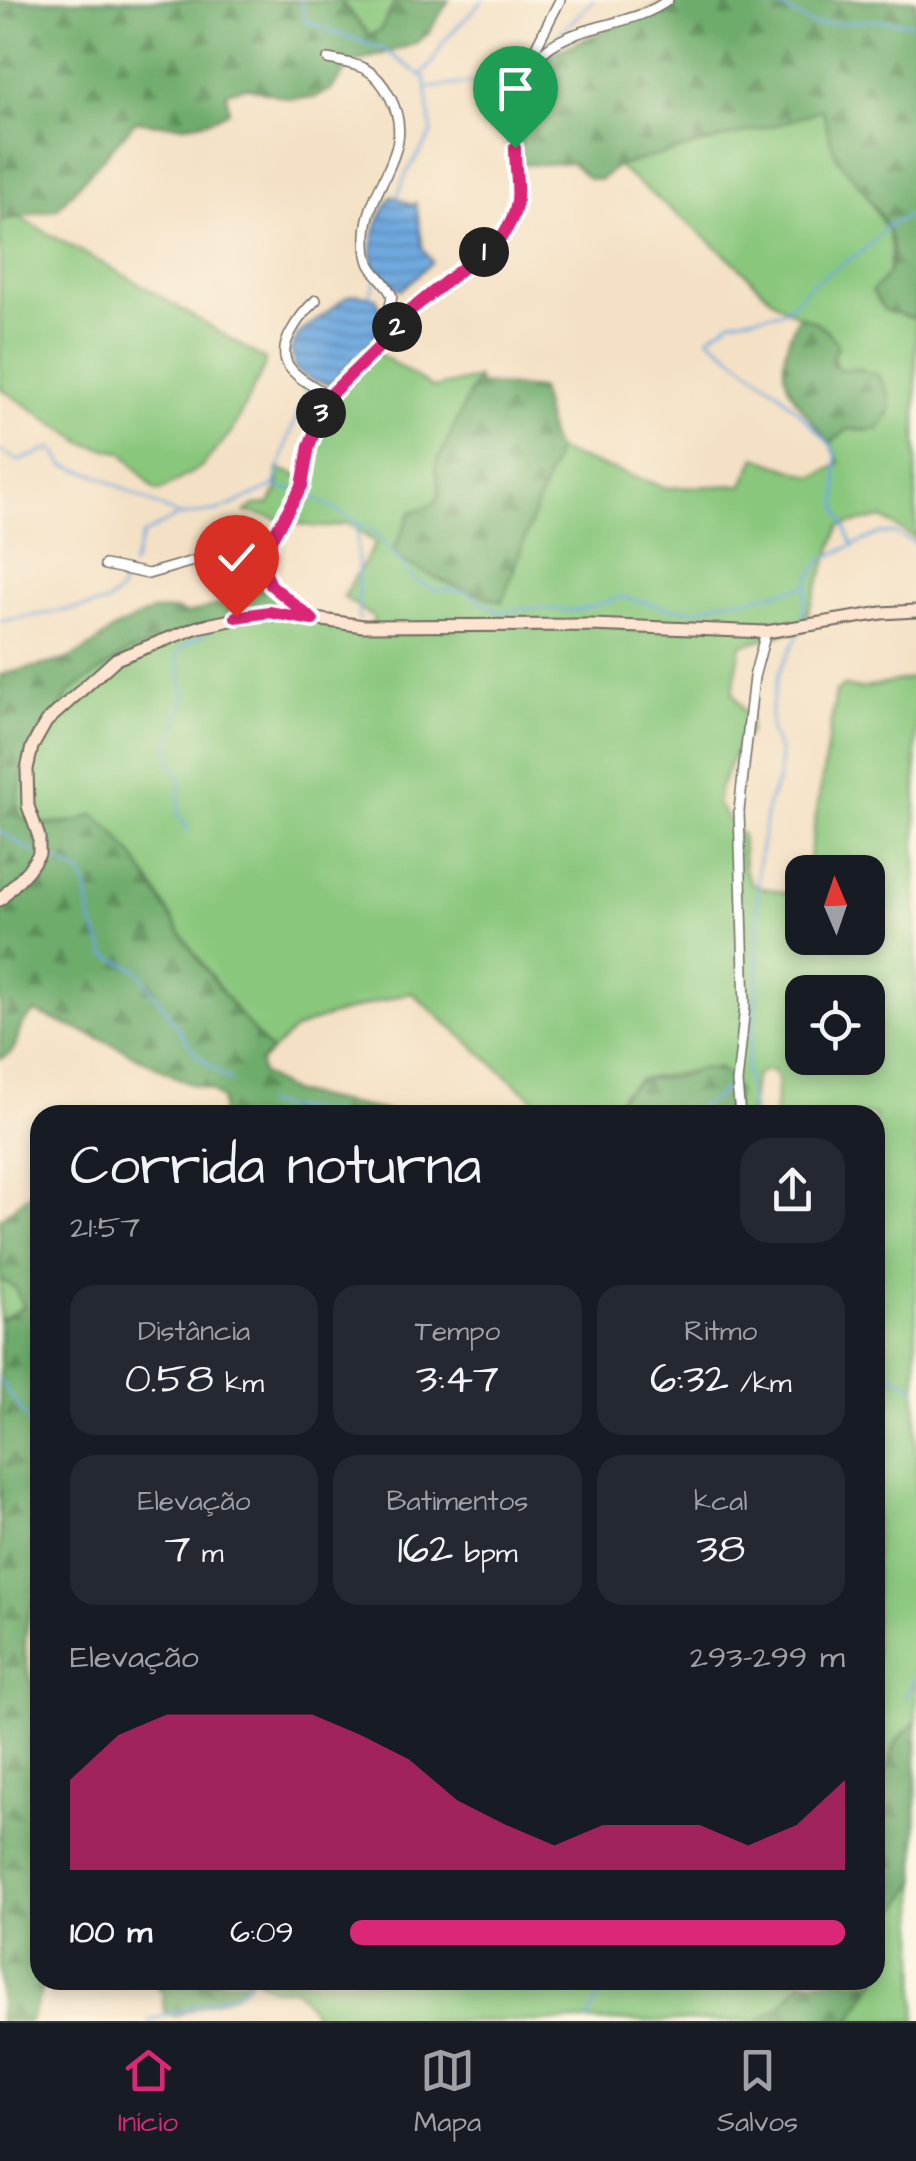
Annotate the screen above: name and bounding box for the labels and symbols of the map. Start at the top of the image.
pin [473,46,558,149]
pin: 1 [459,227,509,277]
pin: 2 [372,302,422,352]
pin: 3 [296,388,346,438]
pin [194,515,279,618]
north arrow [785,855,885,955]

